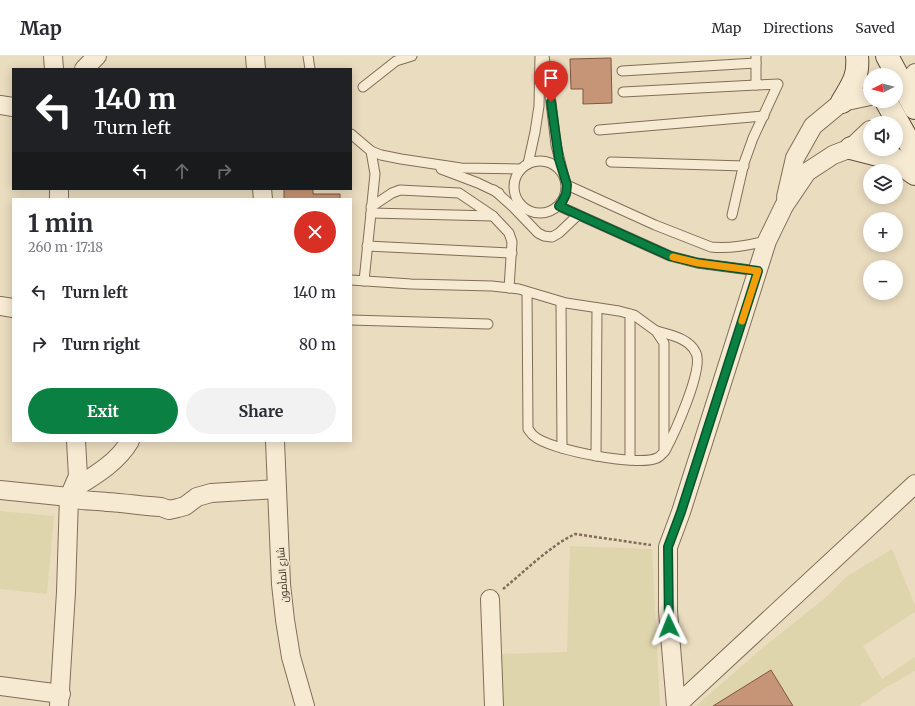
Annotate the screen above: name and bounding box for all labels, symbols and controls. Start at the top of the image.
text: Map [20,16,62,40]
text: Map [711,19,741,37]
text: Directions [763,19,833,37]
text: Saved [855,19,895,37]
pin [534,61,568,102]
icon: arrive [540,67,562,89]
north arrow [863,68,903,108]
map controls [863,68,903,300]
text: 140 m [94,81,176,117]
icon: left [28,84,80,136]
text: Turn left [94,116,171,139]
button: sound [863,116,903,156]
icon: left [129,160,151,182]
icon: ahead [171,160,193,182]
icon: right [213,160,235,182]
button: layers [863,164,903,204]
text: 1 min [28,208,93,239]
button: close [294,211,336,253]
button: + [863,212,903,252]
text: 260 m · 17:18 [28,239,103,256]
button: − [863,260,903,300]
icon: left [28,281,50,303]
text: Turn left [62,283,128,302]
text: 140 m [293,283,336,302]
icon: right [28,333,50,355]
text: Turn right [62,335,140,354]
text: 80 m [299,335,336,354]
button: Exit [28,388,178,434]
button: Share [186,388,336,434]
street label: شارع المأمون [274,547,291,603]
position arrow [648,605,690,647]

